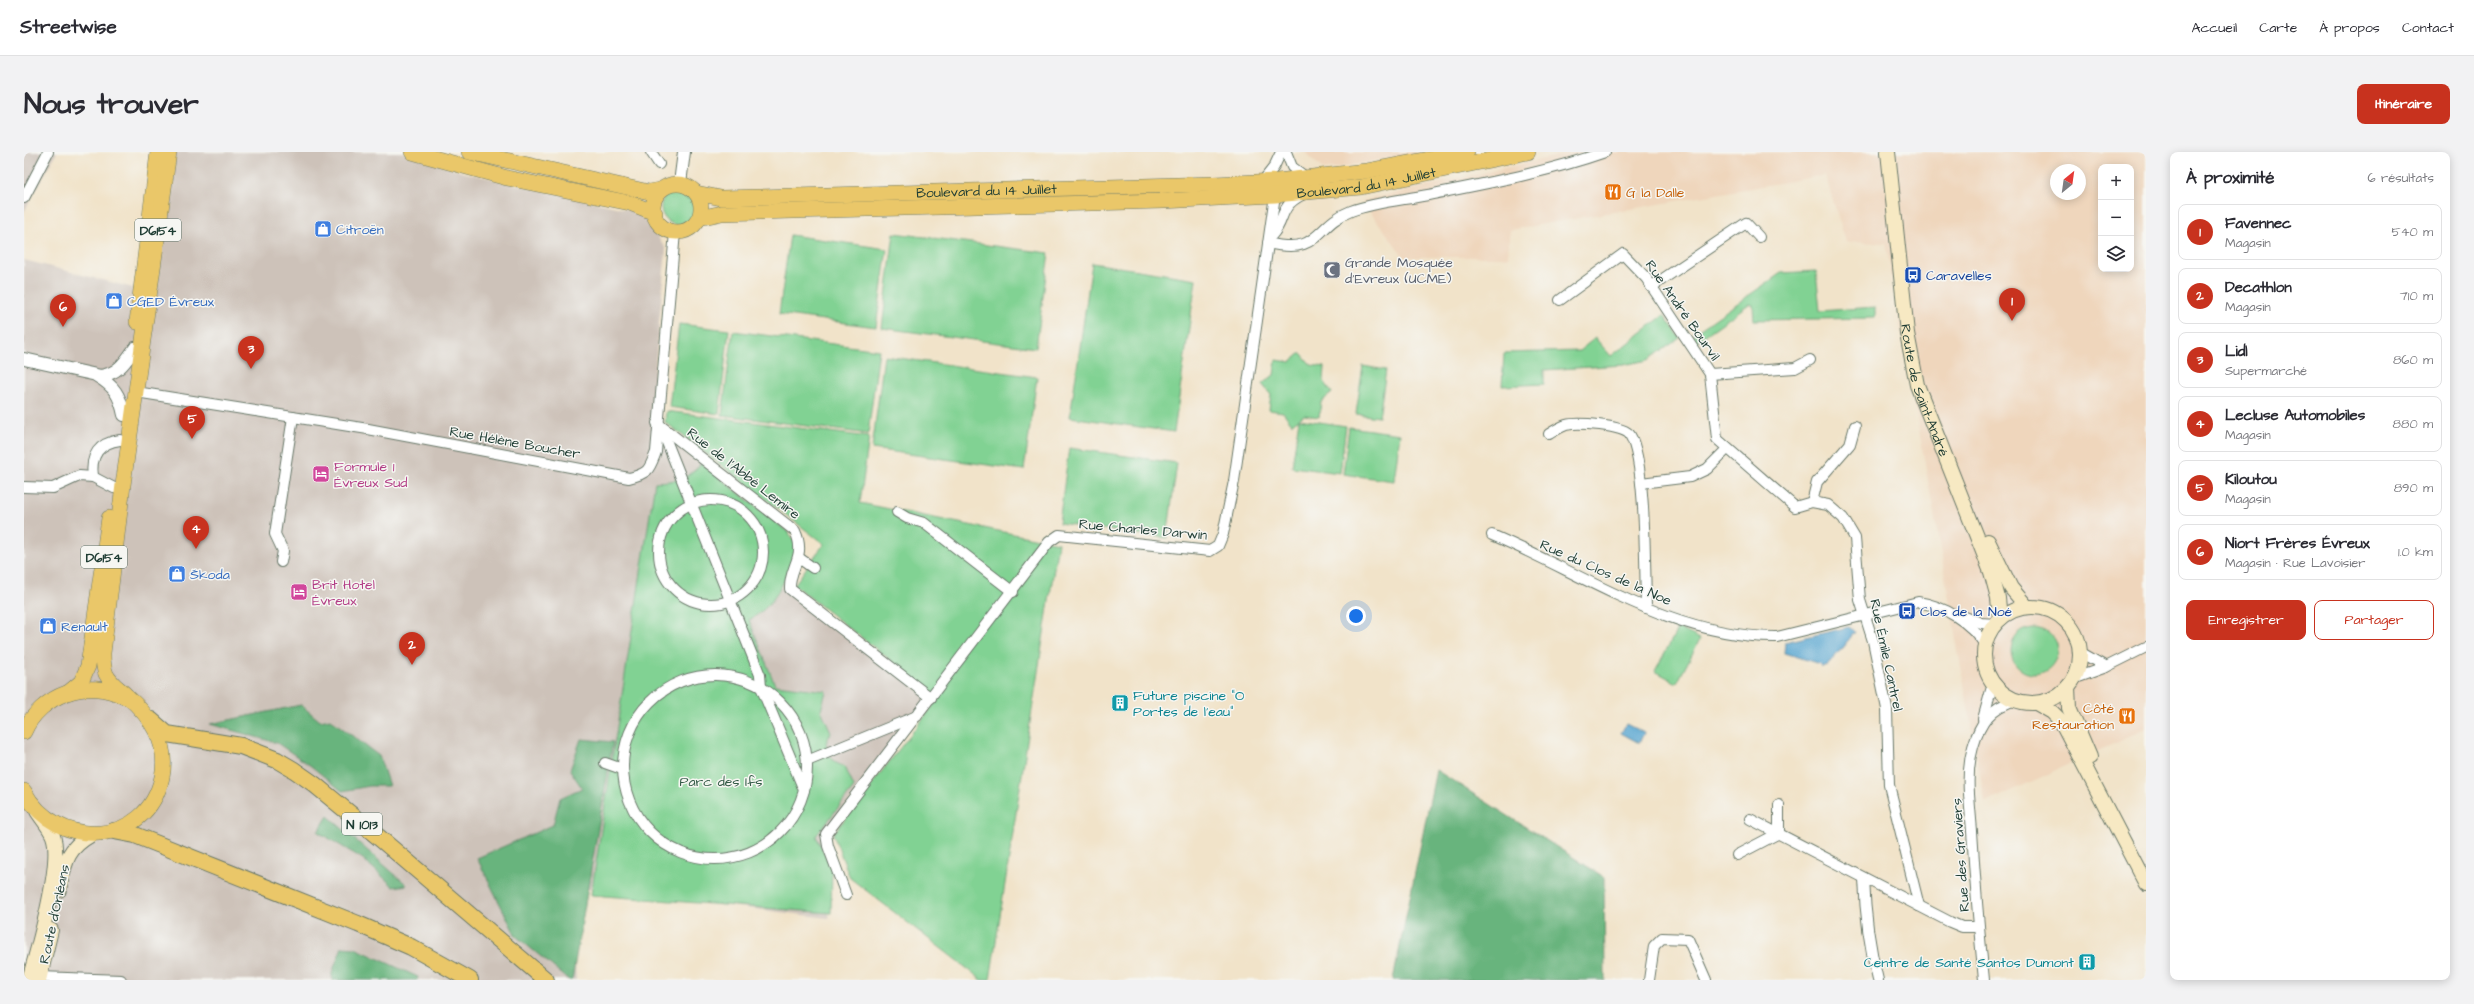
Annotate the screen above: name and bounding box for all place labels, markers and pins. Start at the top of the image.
restaurant icon: G la Dalle [1603,182,1623,202]
place label: G la Dalle [1626,183,1685,203]
shop icon: Citroën [313,219,333,239]
place label: Citroën [336,220,384,240]
place label: Grande Mosquée d'Evreux (UCME) [1345,253,1453,289]
mosque icon: Grande Mosquée d'Evreux (UCME) [1322,260,1342,280]
bus stop icon: Caravelles [1903,265,1923,285]
place label: Caravelles [1926,266,1992,286]
pin: 1 [1999,288,2025,321]
shop icon: CGED Évreux [104,291,124,311]
place label: CGED Évreux [127,292,215,312]
pin: 6 [50,294,76,327]
pin: 3 [238,336,264,369]
pin: 5 [179,406,205,439]
place label: Formule 1 Évreux Sud [334,457,407,493]
hotel icon: Formule 1 Évreux Sud [311,464,331,484]
pin: 4 [183,516,209,549]
shop icon: Škoda [167,564,187,584]
place label: Škoda [190,565,230,585]
place label: Brit Hotel Évreux [312,575,375,611]
hotel icon: Brit Hotel Évreux [289,582,309,602]
bus stop icon: Clos de la Noé [1897,601,1917,621]
place label: Clos de la Noé [1920,602,2013,622]
shop icon: Renault [38,616,58,636]
place label: Renault [61,617,108,637]
pin: 2 [399,632,425,665]
place label: Future piscine "O Portes de l'eau" [1133,686,1244,722]
building icon: Future piscine "O Portes de l'eau" [1110,693,1130,713]
place label: Côté Restauration [2032,699,2114,735]
restaurant icon: Côté Restauration [2117,706,2137,726]
building icon: Centre de Santé Santos Dumont [2077,952,2097,972]
place label: Centre de Santé Santos Dumont [1864,953,2074,973]

